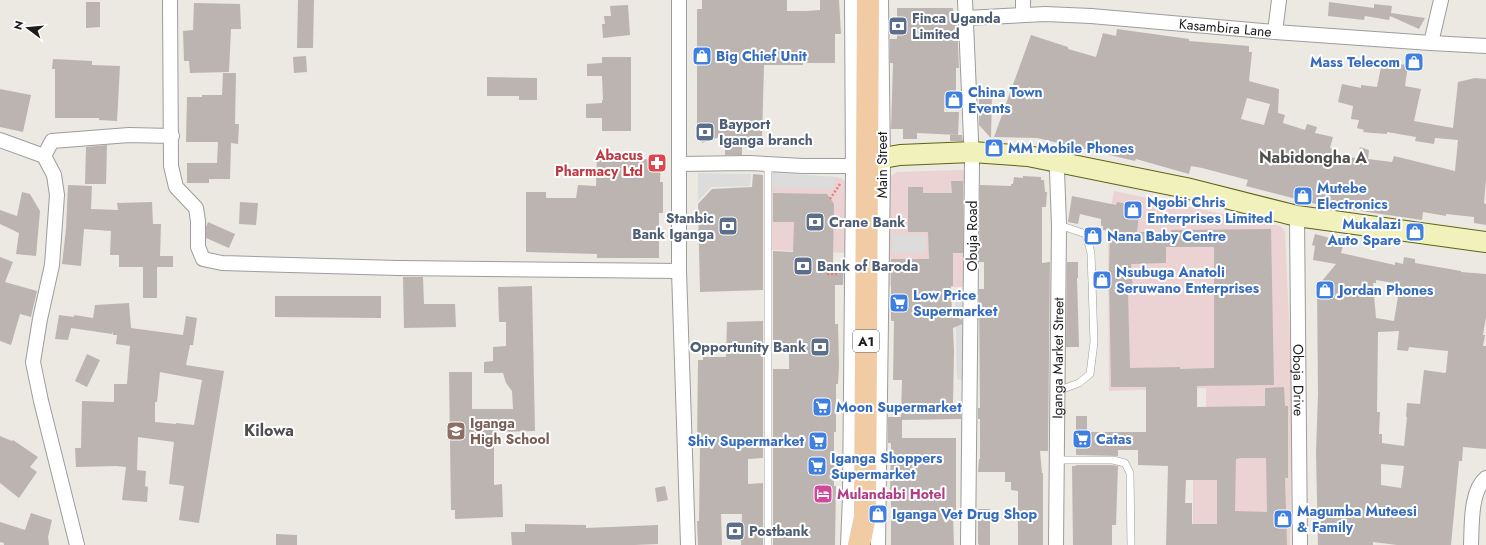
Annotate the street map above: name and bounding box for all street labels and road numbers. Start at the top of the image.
street label: Kasambira Lane [1178,14,1273,42]
street label: Main Street [872,131,892,198]
street label: Obuja Road [962,200,982,272]
street label: Iganga Market Street [1047,297,1068,419]
road number: A1 [853,330,879,352]
street label: Oboja Drive [1288,344,1309,416]

